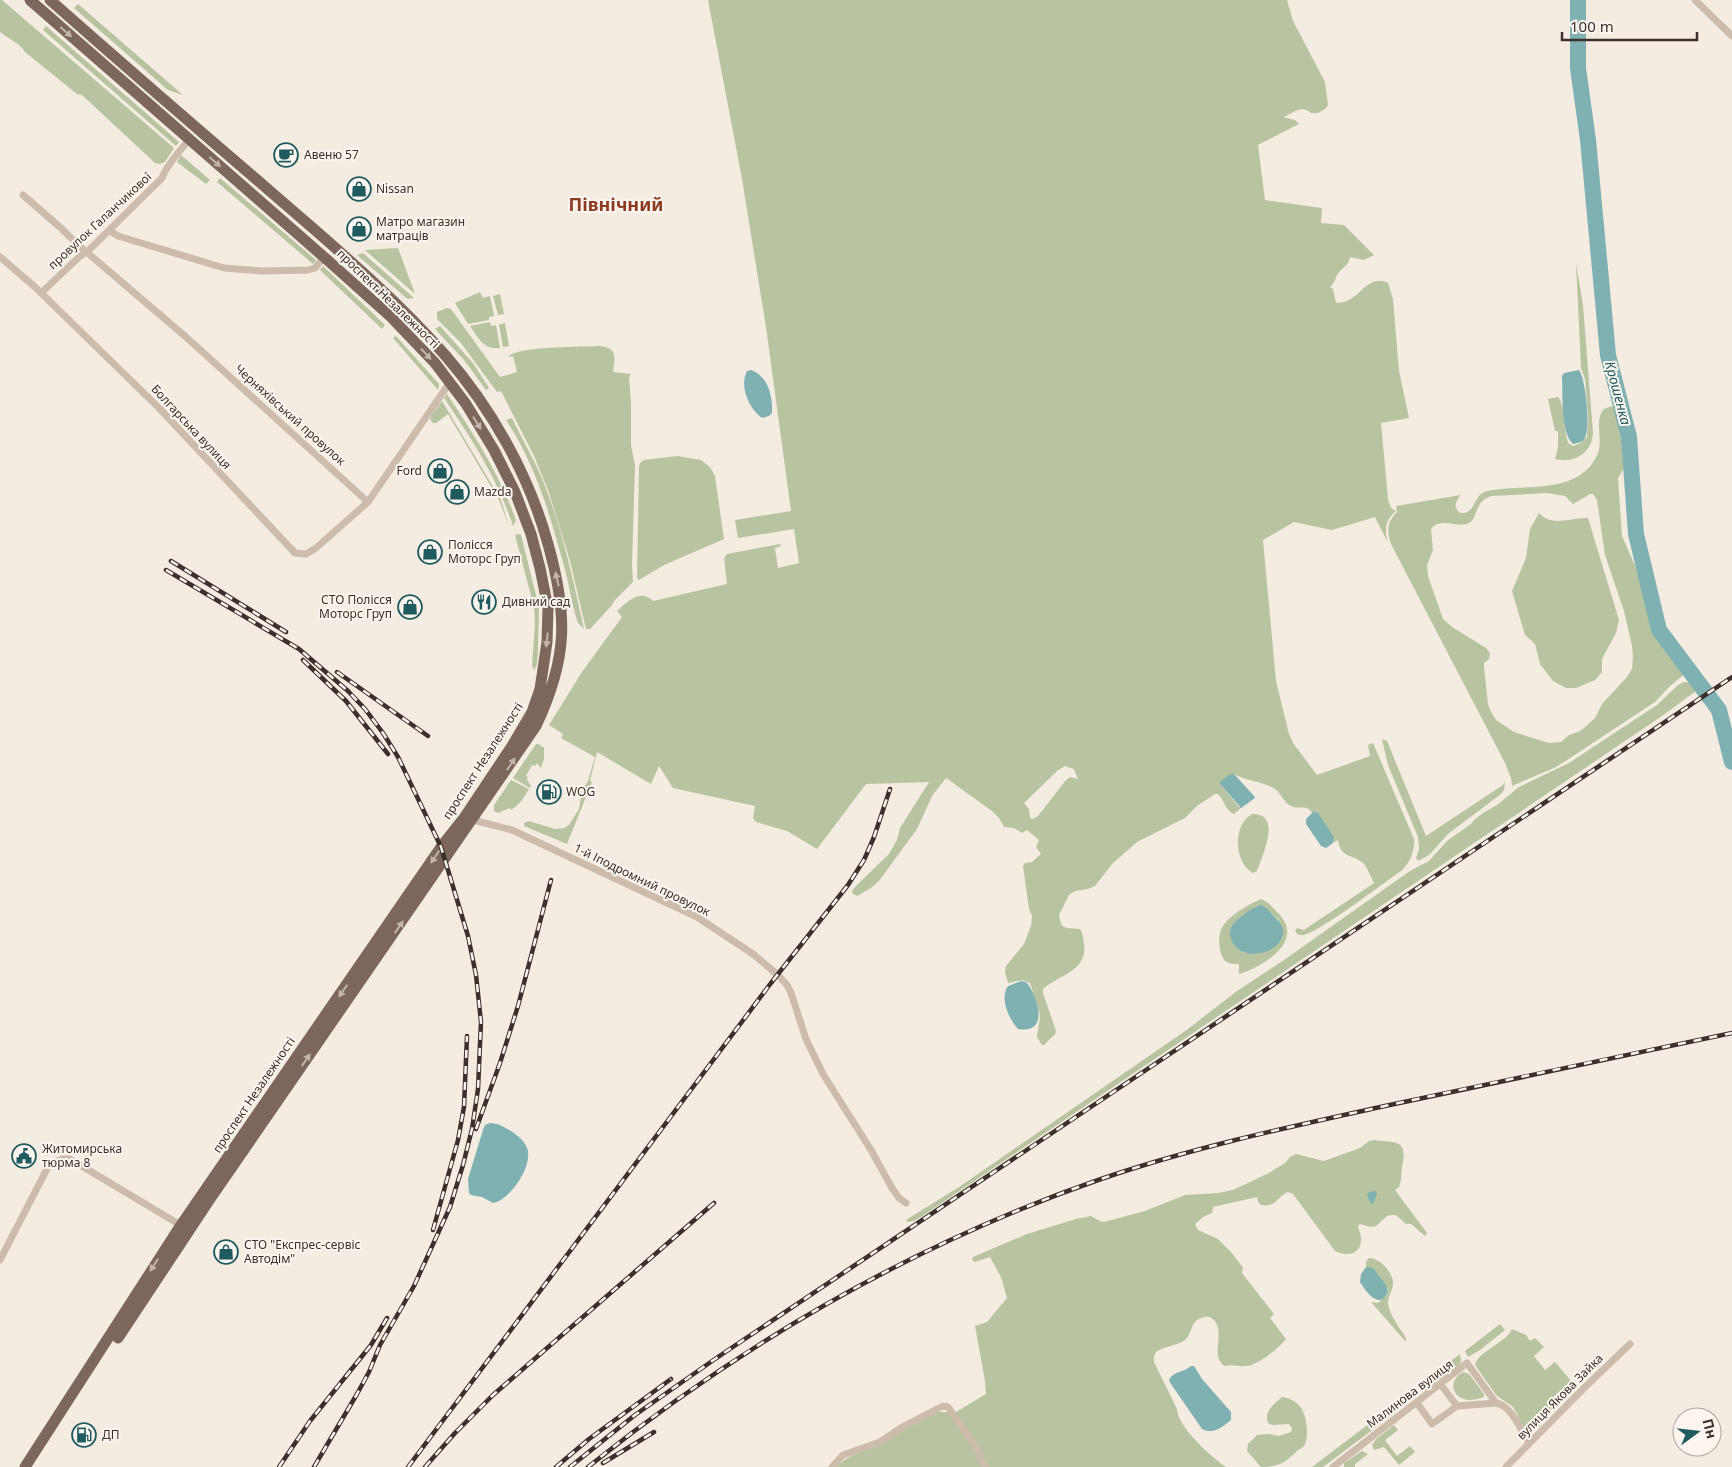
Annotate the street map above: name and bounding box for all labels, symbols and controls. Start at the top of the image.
scale bar [1562,10,1697,42]
text: 100 m [1570,16,1614,36]
one-way arrow [60,26,72,38]
cafe icon: Авеню 57 [273,142,299,168]
place label: Авеню 57 [304,146,359,163]
one-way arrow [209,156,222,167]
street label: провулок Галанчикової [44,168,155,273]
shop icon: Nissan [346,176,372,202]
place label: Nissan [376,180,414,197]
district label: Північний [569,192,663,216]
place label: Матро магазин матраців [376,213,465,244]
shop icon: Матро магазин матраців [346,216,372,242]
street label: проспект Незалежності [333,245,443,352]
one-way arrow [420,347,432,359]
water label: Крошенка [1601,359,1636,427]
street label: Черняхівський провулок [231,360,350,469]
street label: Болгарська вулиця [148,381,235,473]
one-way arrow [473,416,482,429]
shop icon: Ford [427,458,453,484]
place label: Ford [396,462,422,479]
shop icon: Mazda [444,479,470,505]
place label: Mazda [474,483,511,500]
place label: Полісся Моторс Груп [448,536,521,567]
shop icon: Полісся Моторс Груп [417,539,443,565]
one-way arrow [553,571,561,587]
restaurant icon: Дивний сад [471,589,497,615]
place label: СТО Полісся Моторс Груп [319,591,392,622]
place label: Дивний сад [502,593,571,610]
shop icon: СТО Полісся Моторс Груп [397,594,423,620]
one-way arrow [543,633,551,649]
street label: проспект Незалежності [438,699,527,822]
one-way arrow [506,757,516,771]
fuel station icon: WOG [536,779,562,805]
place label: WOG [566,783,595,800]
street label: 1-й Іподромний провулок [571,839,714,920]
one-way arrow [430,850,440,864]
one-way arrow [394,920,404,933]
one-way arrow [338,984,348,997]
street label: проспект Незалежності [208,1033,299,1156]
one-way arrow [301,1054,311,1067]
place label: Житомирська тюрма 8 [42,1140,122,1171]
public building icon: Житомирська тюрма 8 [11,1143,37,1169]
place label: СТО "Експрес-сервіс Автодім" [244,1236,361,1267]
shop icon: СТО "Експрес-сервіс Автодім" [213,1239,239,1265]
one-way arrow [149,1259,159,1272]
street label: вулиця Якова Зайка [1513,1350,1606,1443]
street label: Малинова вулиця [1363,1356,1456,1432]
north arrow [1672,1407,1722,1457]
text: Пн [1698,1416,1722,1441]
fuel station icon: ДП [71,1422,97,1448]
place label: ДП [102,1426,120,1443]

